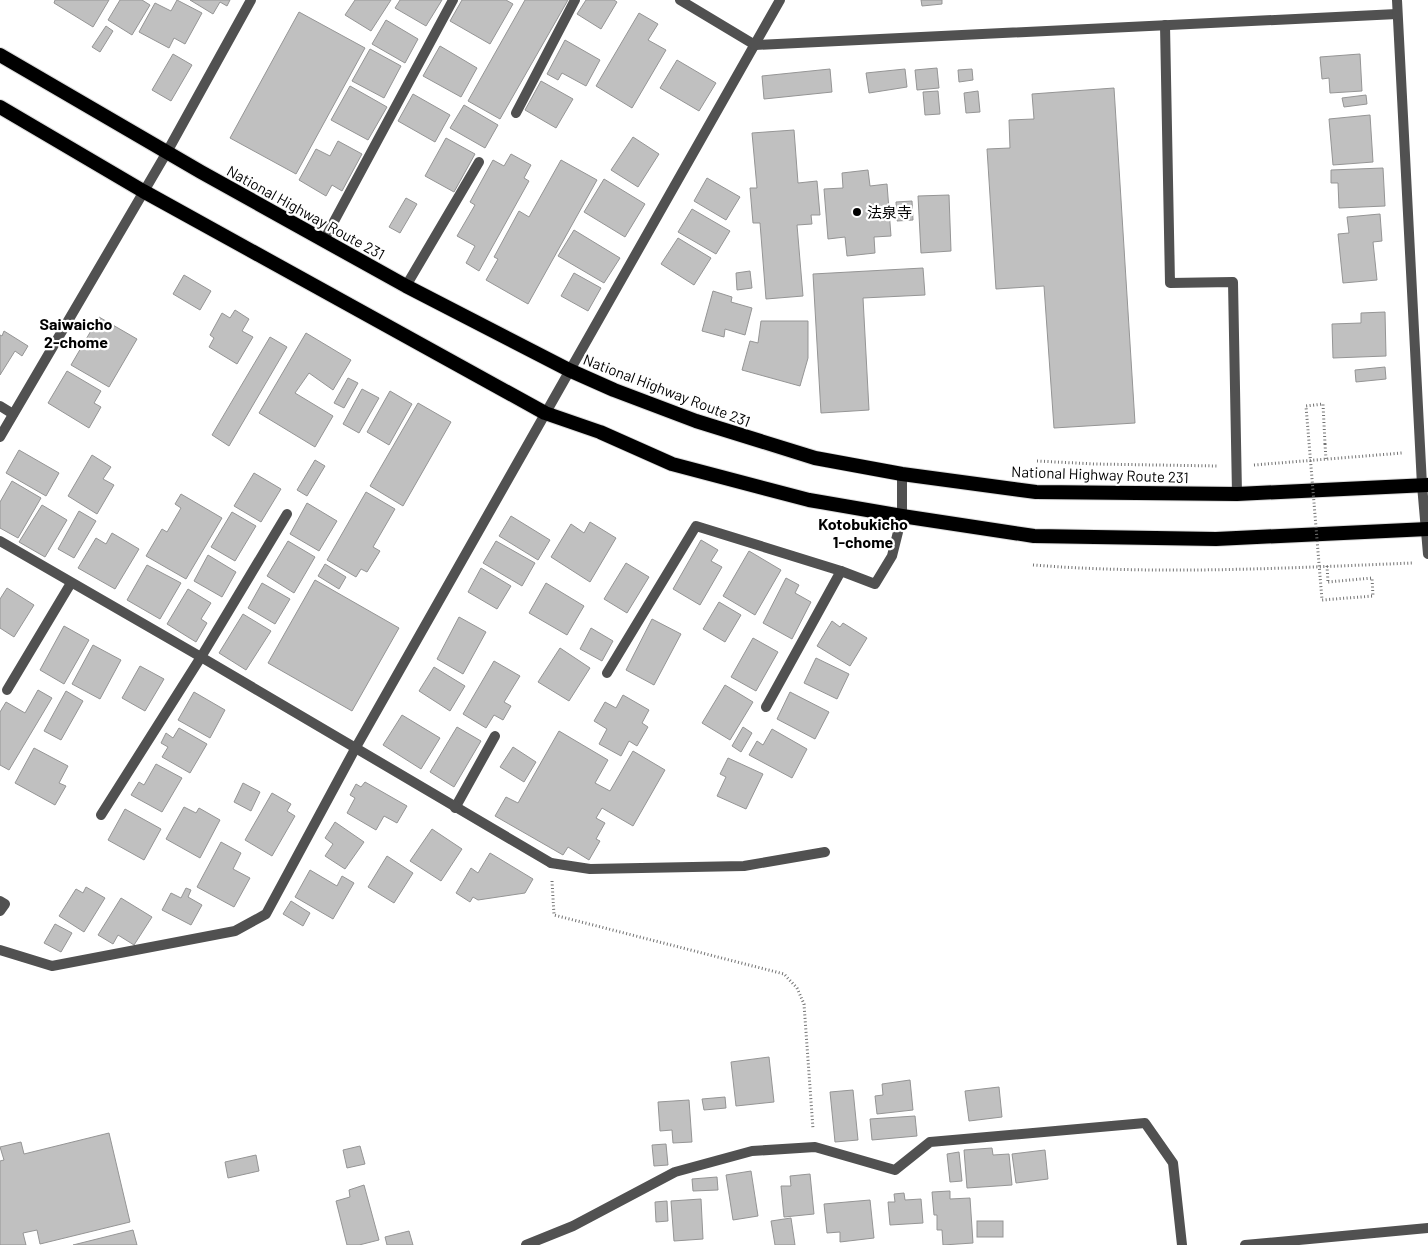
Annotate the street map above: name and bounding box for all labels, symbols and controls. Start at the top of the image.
street label: National Highway Route 231 [224,161,388,263]
place label: 法泉寺 [867,203,912,221]
marker: 法泉寺 [851,206,863,218]
district label: Saiwaicho 2-chome [40,314,112,351]
street label: National Highway Route 231 [581,350,753,430]
street label: National Highway Route 231 [1011,462,1189,486]
district label: Kotobukicho 1-chome [818,514,908,551]

